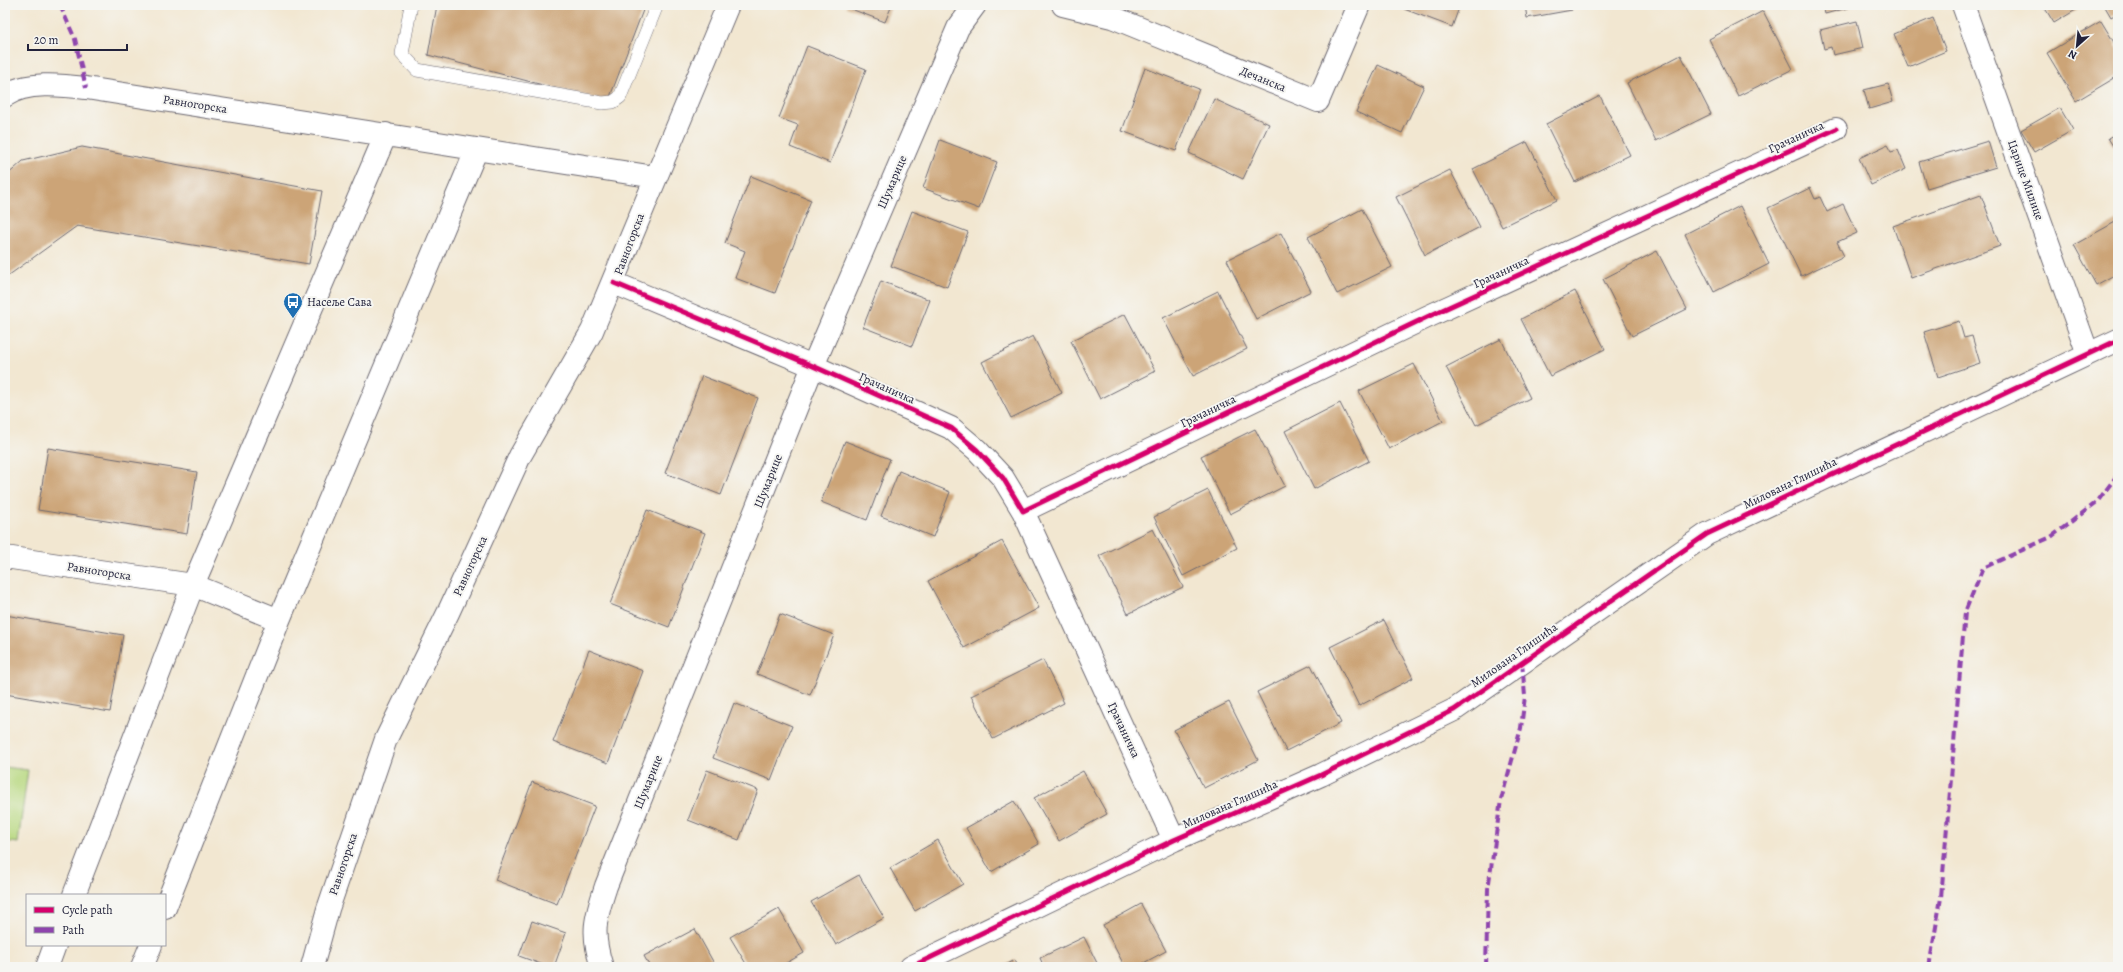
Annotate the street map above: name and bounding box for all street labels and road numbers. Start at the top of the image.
street label: Дечанска [1238,63,1289,96]
street label: Равногорска [162,91,229,117]
street label: Грачаничка [1765,117,1827,157]
street label: Царице Милице [2004,138,2048,222]
street label: Шумарице [874,153,910,211]
street label: Равногорска [610,210,648,277]
street label: Грачаничка [1470,252,1532,292]
street label: Грачаничка [856,369,918,408]
street label: Грачаничка [1178,390,1239,431]
street label: Шумарице [750,452,786,510]
street label: Милована Глишића [1740,453,1840,513]
street label: Равногорска [449,533,491,599]
street label: Равногорска [66,558,133,584]
street label: Милована Глишића [1467,619,1561,691]
street label: Грачаничка [1104,699,1144,761]
street label: Шумарице [630,753,666,811]
street label: Милована Глишића [1180,776,1280,832]
street label: Равногорска [325,830,361,897]

